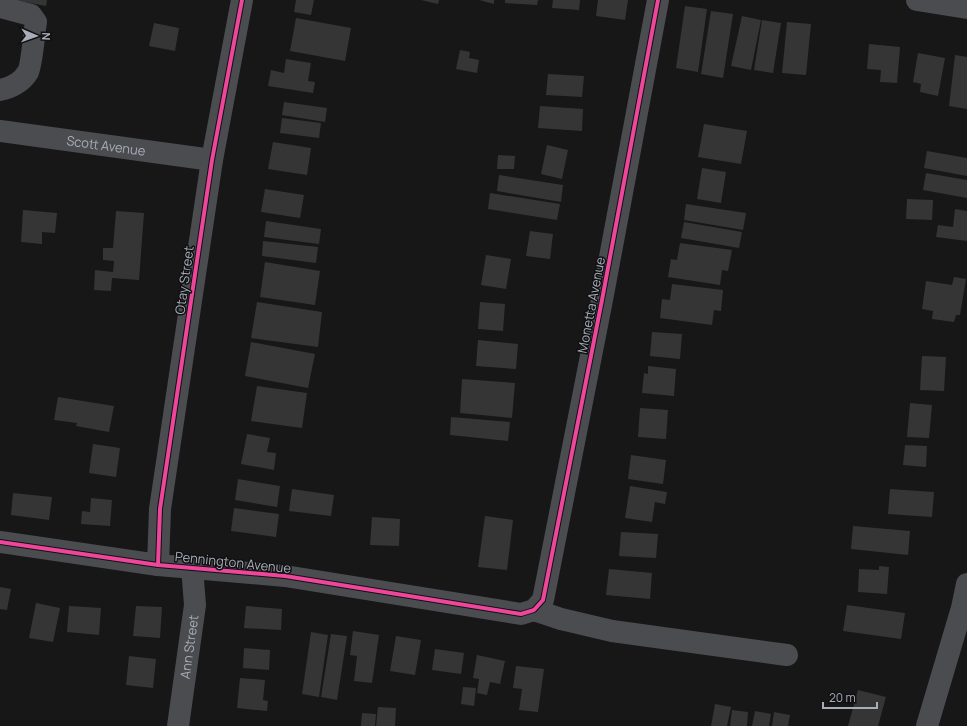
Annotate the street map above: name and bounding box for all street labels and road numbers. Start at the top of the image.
street label: Scott Avenue [65,131,147,160]
street label: Otay Street [170,245,198,315]
street label: Monetta Avenue [573,255,609,355]
street label: Pennington Avenue [174,547,292,577]
street label: Ann Street [176,614,203,680]

